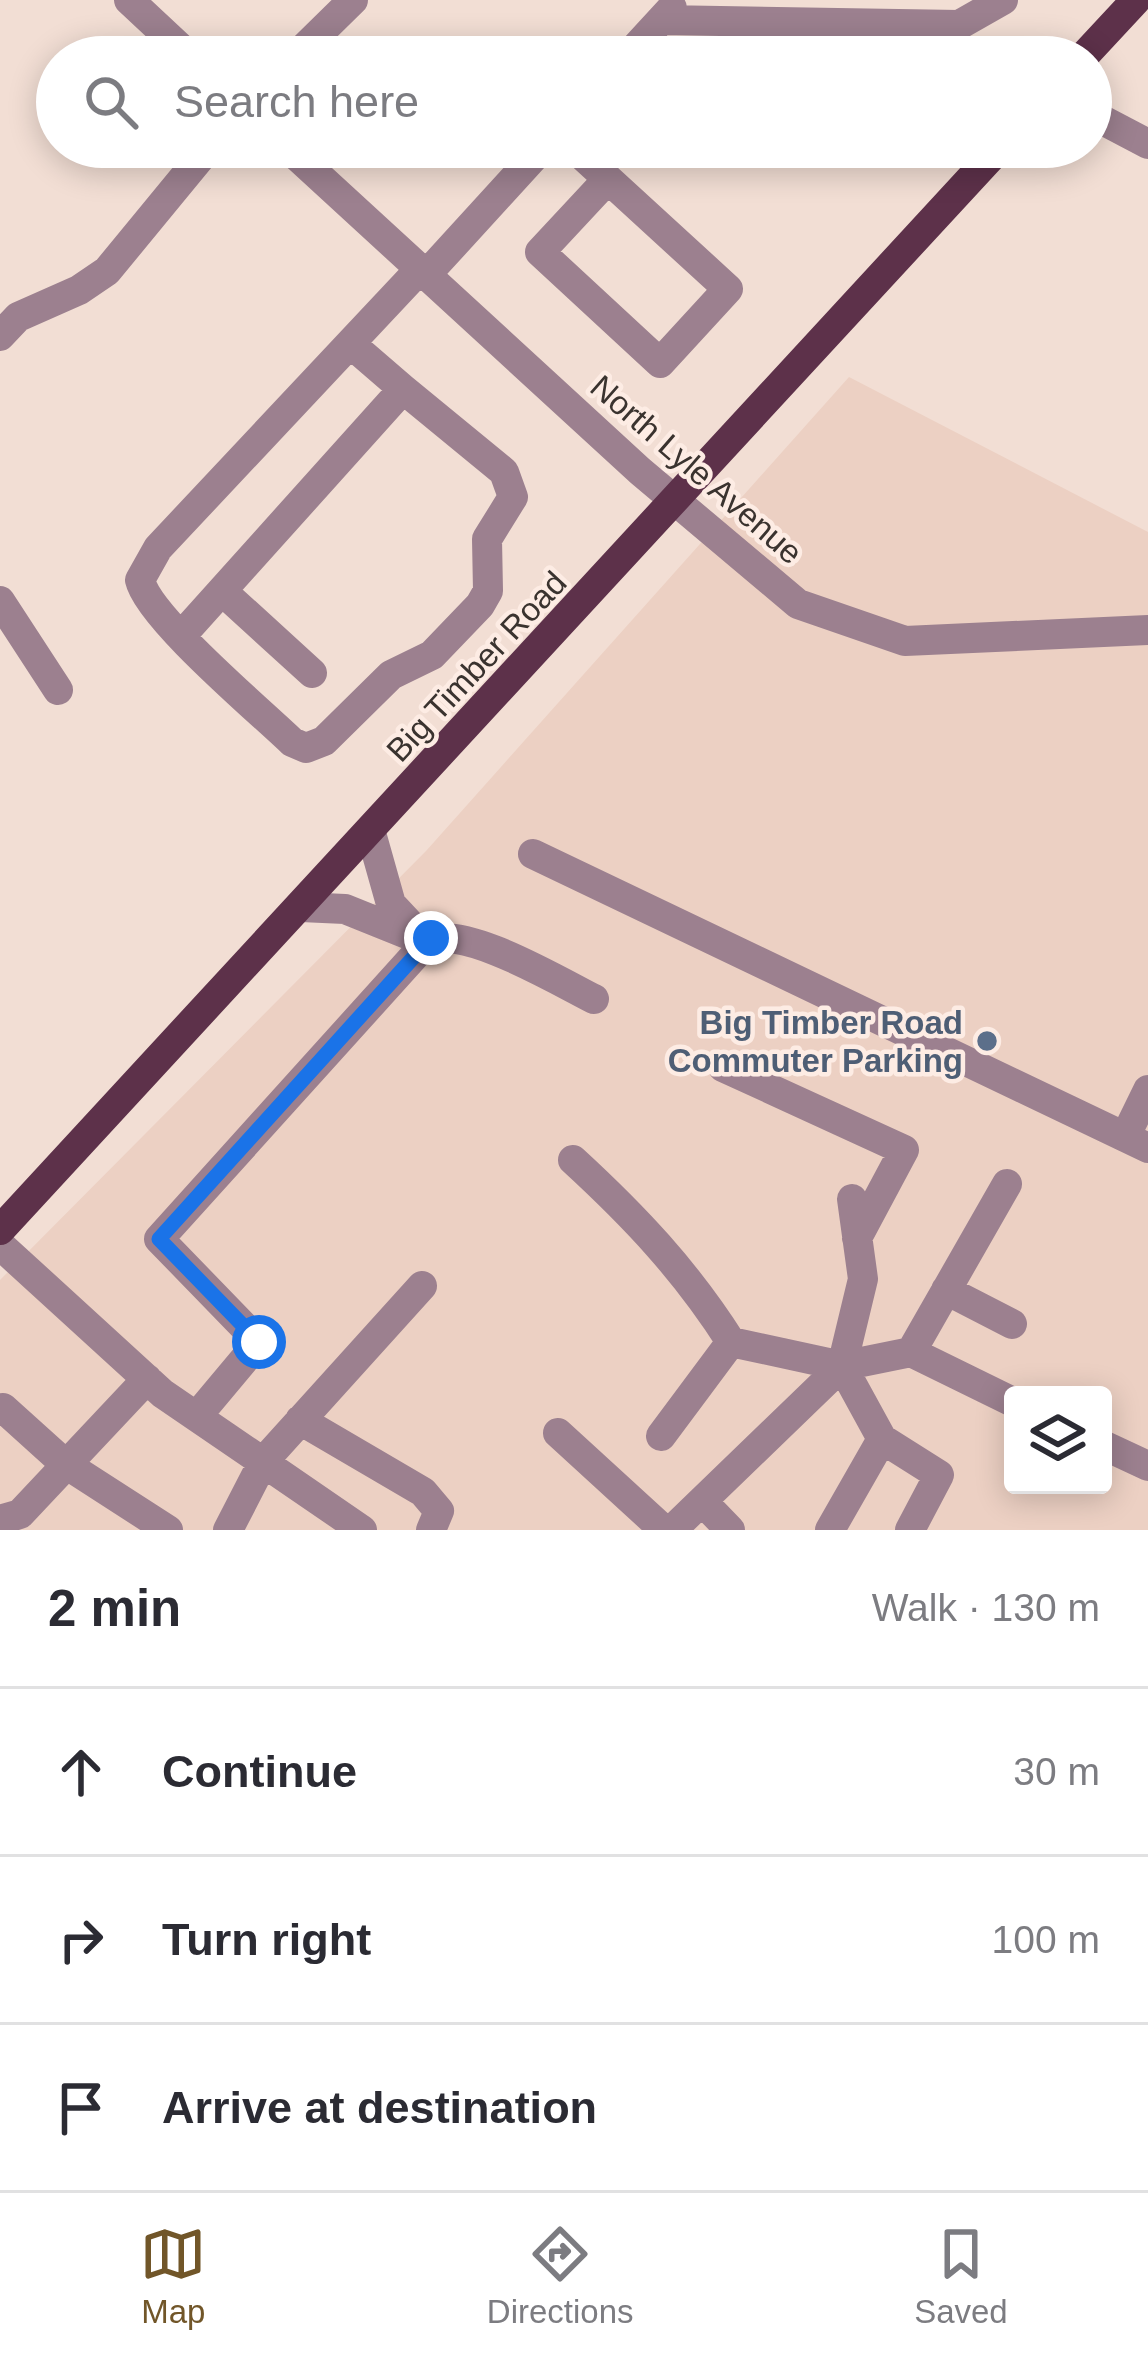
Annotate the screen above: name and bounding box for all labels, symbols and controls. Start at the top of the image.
search box [36,36,1112,168]
icon: search [78,69,144,135]
text: Search here [174,76,419,127]
street label: North Lyle Avenue [583,368,810,571]
street label: Big Timber Road [379,564,574,769]
route end [404,911,458,965]
place label: Big Timber Road Commuter Parking [668,1004,963,1079]
marker: Big Timber Road Commuter Parking [974,1028,1000,1054]
route start [232,1315,286,1369]
map controls [1004,1386,1112,1494]
button: layers [1004,1386,1112,1494]
text: 2 min [48,1580,181,1637]
text: Walk · 130 m [872,1586,1100,1629]
icon: ahead [48,1739,114,1805]
text: Continue [162,1746,357,1797]
text: 30 m [1013,1750,1100,1793]
icon: right [48,1907,114,1973]
text: Turn right [162,1914,371,1965]
text: 100 m [992,1918,1100,1961]
icon: arrive [48,2075,114,2141]
text: Arrive at destination [162,2082,597,2133]
tab: Map [140,2221,206,2331]
tab: Directions [487,2221,634,2331]
tab: Saved [914,2221,1008,2331]

